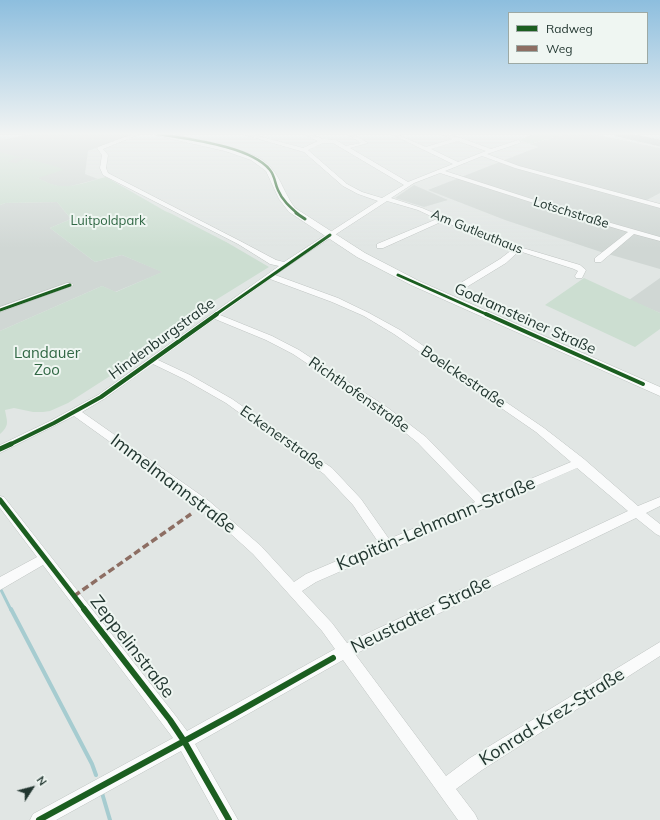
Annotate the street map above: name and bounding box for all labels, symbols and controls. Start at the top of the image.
legend [508,12,648,64]
text: Radweg [546,21,593,36]
text: Weg [546,41,572,56]
street label: Lotschstraße [531,194,611,232]
street label: Am Gutleuthaus [429,207,525,257]
park label: Luitpoldpark [70,213,146,229]
street label: Godramsteiner Straße [451,280,599,358]
street label: Hindenburgstraße [106,295,218,383]
street label: Boelckestraße [417,342,509,412]
park label: Landauer Zoo [14,344,80,379]
street label: Richthofenstraße [305,353,413,437]
street label: Eckenerstraße [236,402,328,474]
street label: Immelmannstraße [106,430,240,538]
street label: Kapitän-Lehmann-Straße [333,472,539,576]
street label: Neustadter Straße [347,572,495,658]
street label: Zeppelinstraße [85,591,179,703]
street label: Konrad-Krez-Straße [475,664,629,770]
north arrow [12,768,52,808]
text: N [34,773,50,788]

